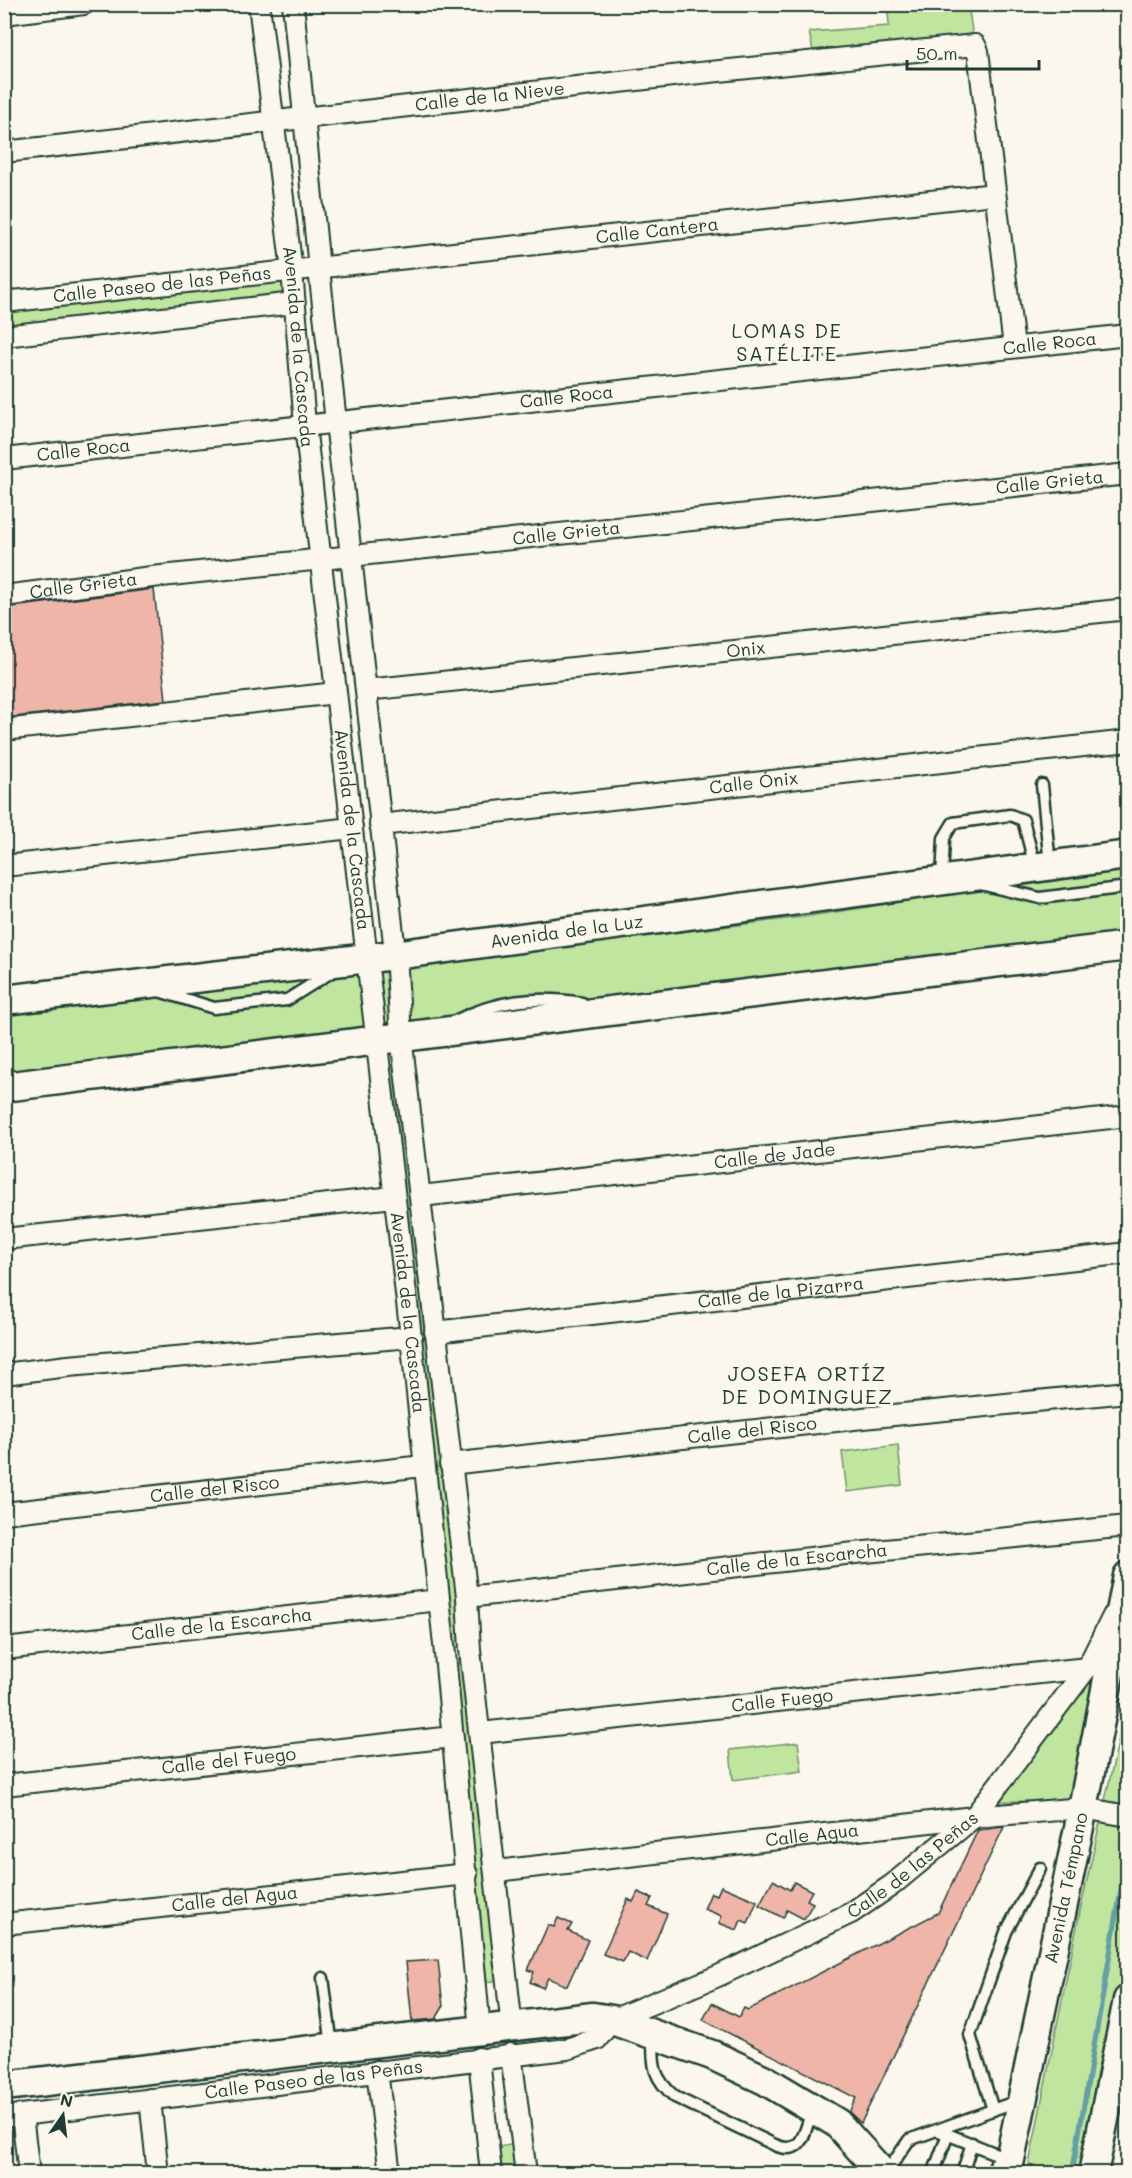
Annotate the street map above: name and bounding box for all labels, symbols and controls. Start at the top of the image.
scale bar [907,33,1039,71]
text: 50 m [916,41,958,65]
street label: Calle de la Nieve [414,75,566,116]
street label: Calle Cantera [594,211,720,248]
street label: Avenida de la Cascada [278,244,321,449]
street label: Calle Paseo de las Peñas [52,260,272,308]
district label: LOMAS DE SATÉLITE [732,317,843,366]
street label: Calle Roca [1001,326,1098,360]
street label: Calle Roca [518,379,615,413]
street label: Calle Roca [35,432,131,466]
street label: Calle Grieta [995,464,1105,499]
street label: Calle Grieta [511,515,621,550]
street label: Calle Grieta [28,566,138,604]
street label: Onix [725,635,766,663]
street label: Avenida de la Cascada [329,728,377,931]
street label: Calle Ónix [708,765,799,799]
street label: Avenida de la Luz [489,908,645,953]
street label: Calle de Jade [713,1136,837,1174]
street label: Avenida de la Cascada [386,1210,432,1414]
street label: Calle de la Pizarra [696,1270,865,1313]
district label: JOSEFA ORTÍZ DE DOMINGUEZ [721,1360,893,1409]
street label: Calle del Risco [686,1410,818,1448]
street label: Calle del Risco [149,1469,281,1508]
street label: Calle de la Escarcha [705,1537,888,1581]
street label: Calle de la Escarcha [130,1601,313,1646]
street label: Calle Fuego [730,1682,835,1717]
street label: Calle del Fuego [160,1741,297,1779]
street label: Calle de las Peñas [842,1805,983,1923]
street label: Avenida Témpano [1038,1810,1093,1966]
street label: Calle Agua [764,1817,860,1852]
street label: Calle del Agua [170,1879,299,1917]
street label: Calle Paseo de las Peñas [203,2054,424,2104]
north arrow [33,2085,93,2145]
text: N [58,2088,75,2112]

